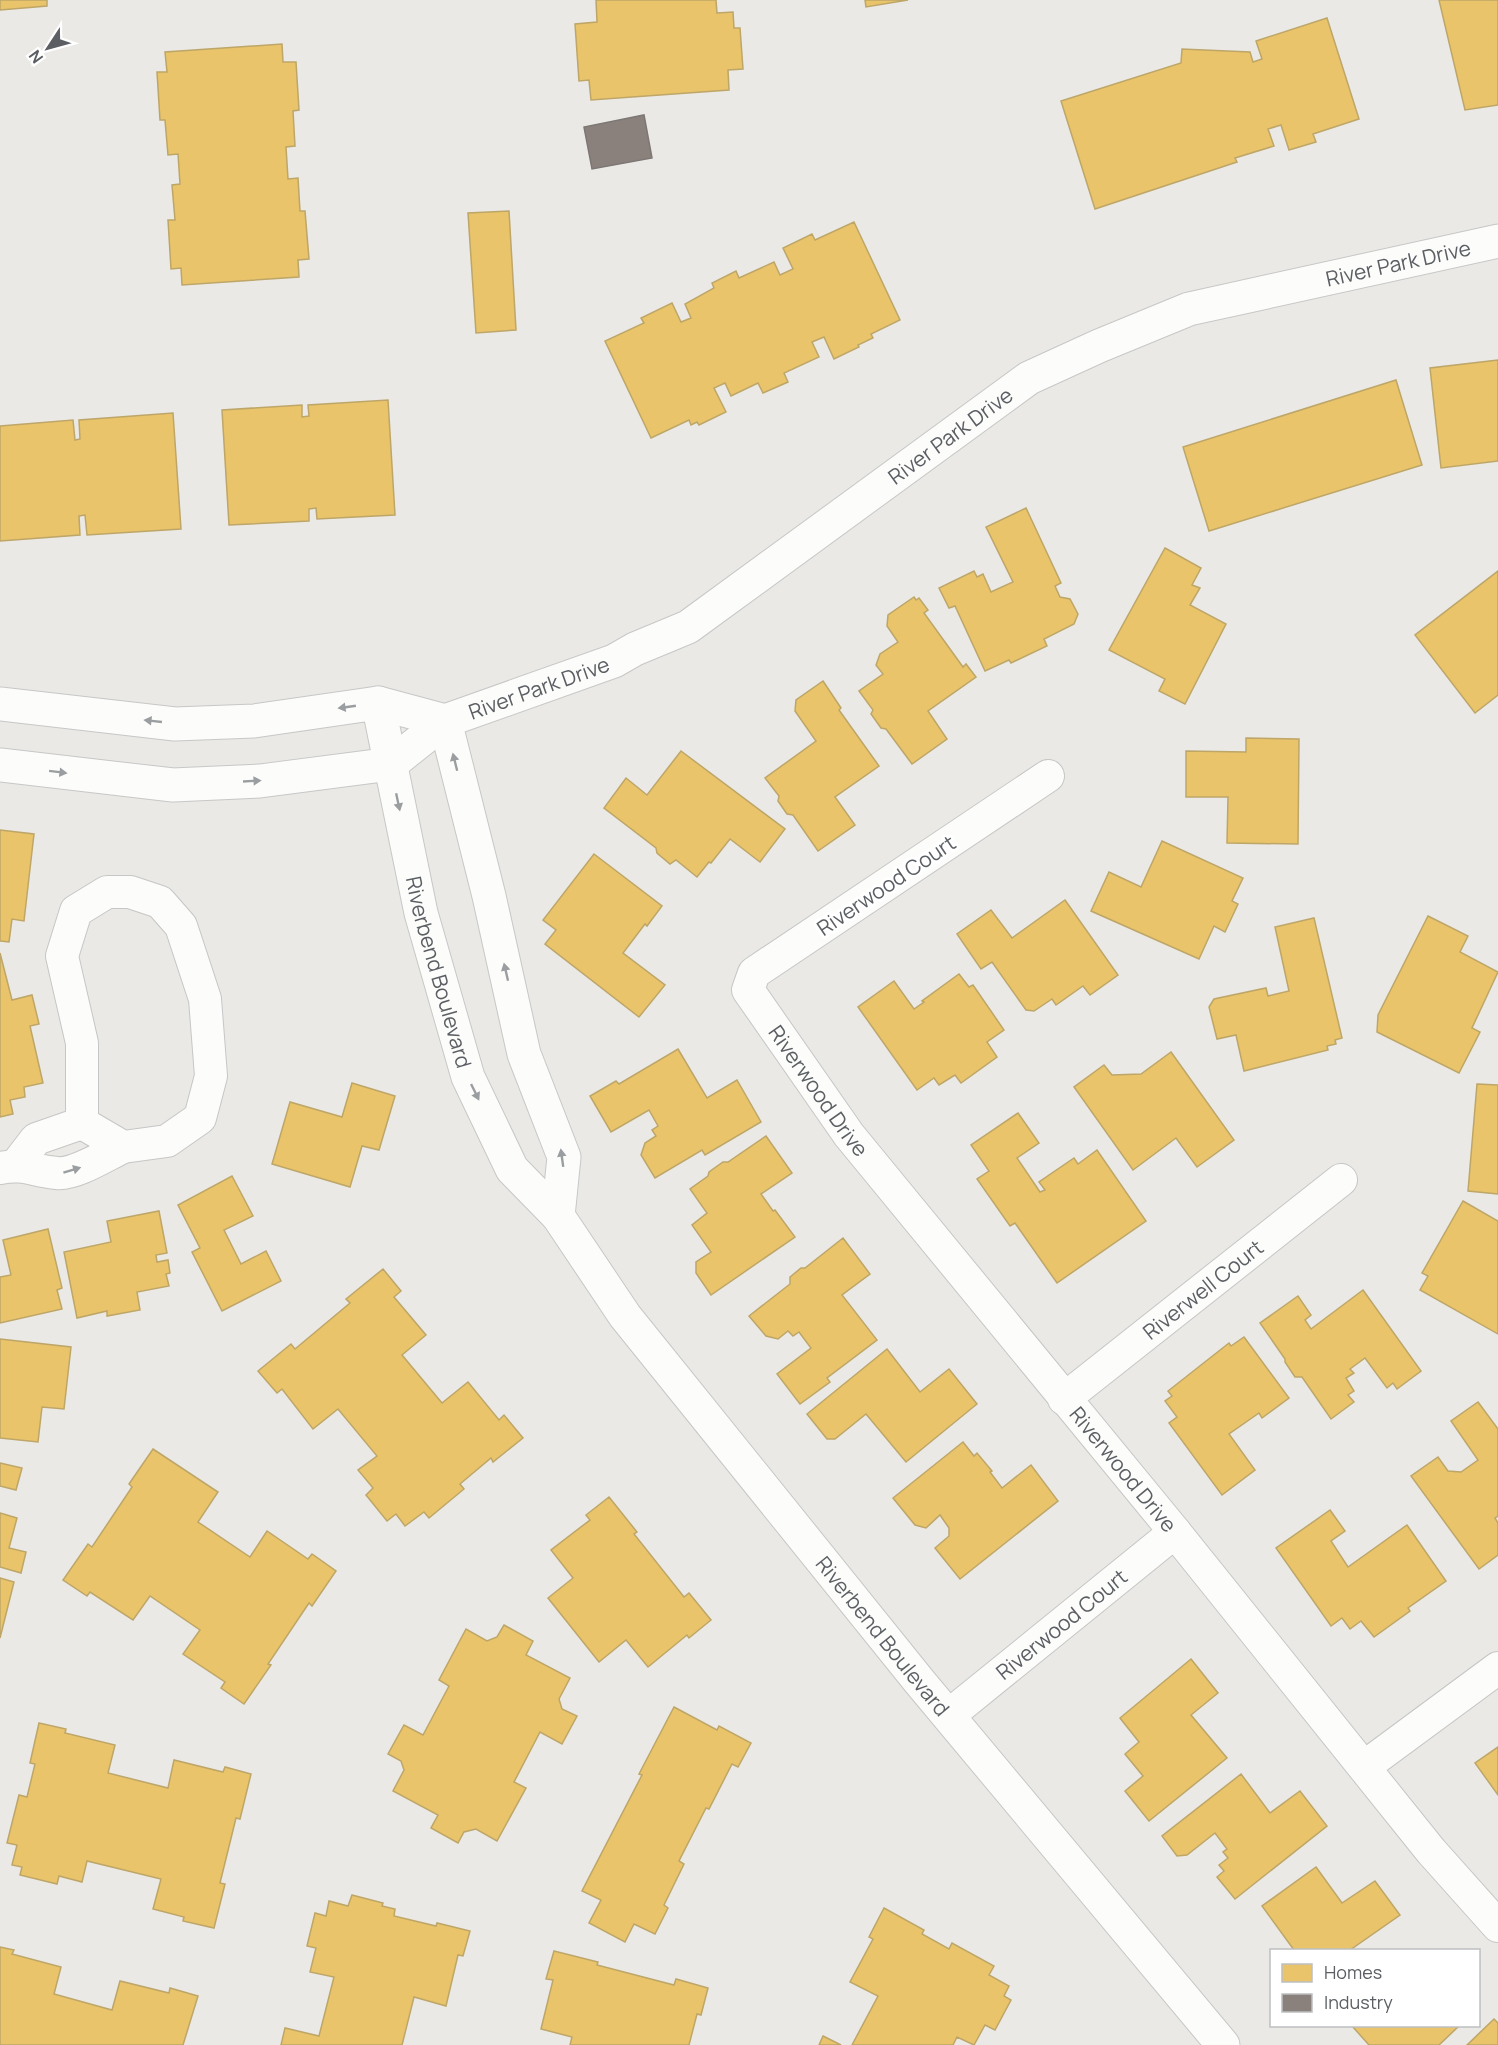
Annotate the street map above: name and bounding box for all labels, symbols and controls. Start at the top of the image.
north arrow [18,18,78,78]
text: N [24,46,48,68]
street label: River Park Drive [1323,233,1473,293]
street label: River Park Drive [882,381,1018,490]
street label: River Park Drive [465,650,613,726]
one-way arrow [337,703,356,712]
one-way arrow [143,717,162,726]
one-way arrow [450,753,459,771]
one-way arrow [49,767,68,777]
one-way arrow [243,776,262,786]
one-way arrow [394,793,404,811]
street label: Riverwood Court [811,828,961,942]
street label: Riverbend Boulevard [400,874,479,1071]
one-way arrow [500,963,510,981]
street label: Riverwood Drive [763,1020,875,1162]
one-way arrow [470,1083,479,1100]
one-way arrow [557,1148,566,1167]
one-way arrow [63,1165,81,1174]
street label: Riverwell Court [1137,1233,1269,1346]
street label: Riverwood Drive [1064,1401,1183,1538]
street label: Riverbend Boulevard [810,1550,956,1722]
street label: Riverwood Court [990,1562,1133,1686]
legend [1270,1949,1480,2027]
text: Homes [1324,1960,1382,1984]
text: Industry [1324,1990,1393,2014]

